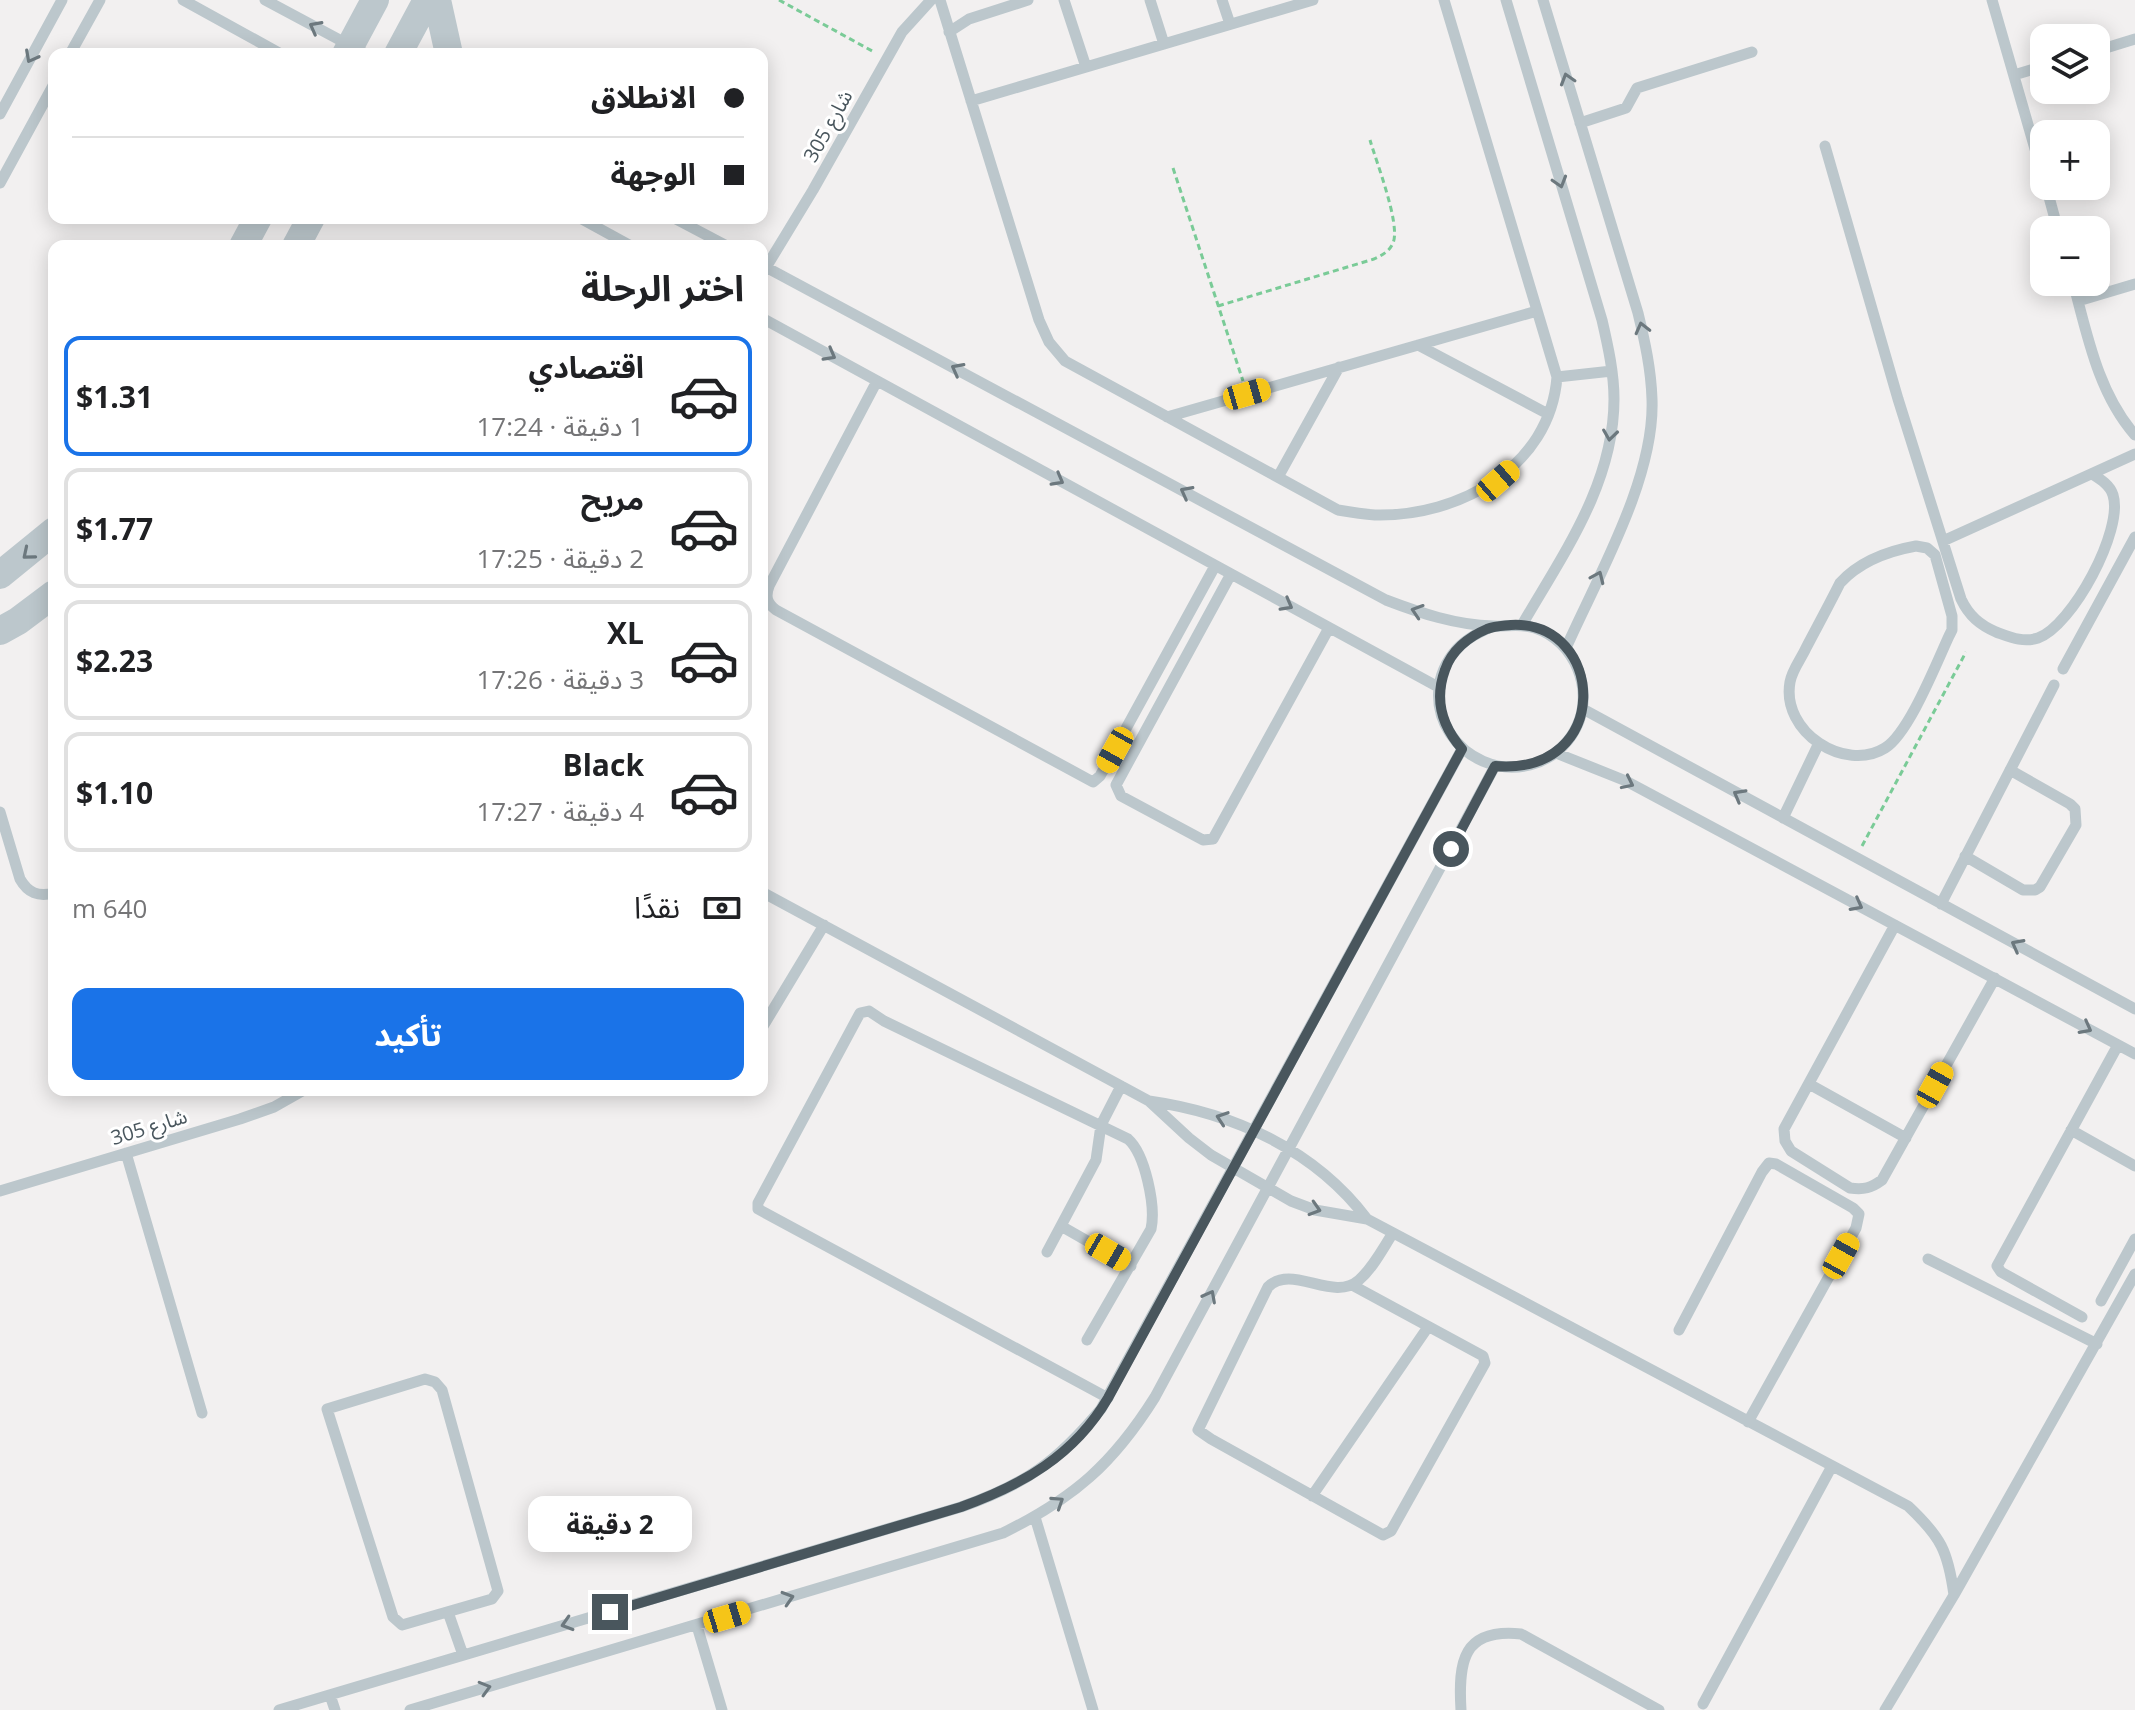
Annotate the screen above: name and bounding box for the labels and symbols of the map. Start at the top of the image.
one-way arrow [310,21,324,37]
one-way arrow [25,49,40,63]
one-way arrow [1560,73,1576,86]
street label: شارع 305 [797,85,860,168]
one-way arrow [1551,175,1567,188]
one-way arrow [1634,322,1651,335]
one-way arrow [822,346,837,361]
one-way arrow [951,364,965,379]
car [1221,376,1273,412]
one-way arrow [1602,428,1619,441]
car [1472,456,1524,506]
one-way arrow [1050,470,1064,486]
one-way arrow [1180,487,1194,502]
one-way arrow [22,544,37,559]
one-way arrow [1588,571,1604,585]
one-way arrow [1278,595,1293,610]
one-way arrow [1411,604,1424,620]
car [1093,723,1137,777]
one-way arrow [1619,773,1634,788]
one-way arrow [1733,789,1748,804]
route start [1433,831,1469,867]
one-way arrow [1849,895,1864,910]
one-way arrow [2011,940,2026,955]
one-way arrow [2078,1018,2093,1033]
car [1913,1058,1957,1112]
street label: شارع 305 [107,1102,191,1153]
one-way arrow [1216,1111,1230,1128]
one-way arrow [1308,1200,1322,1216]
car [1819,1229,1863,1283]
car [1081,1230,1135,1274]
one-way arrow [1200,1289,1215,1304]
callout: 2 دقيقة [528,1496,692,1552]
one-way arrow [1049,1497,1064,1512]
one-way arrow [780,1592,794,1608]
route end [592,1594,628,1630]
car [701,1599,753,1635]
one-way arrow [561,1615,574,1631]
one-way arrow [477,1681,491,1697]

